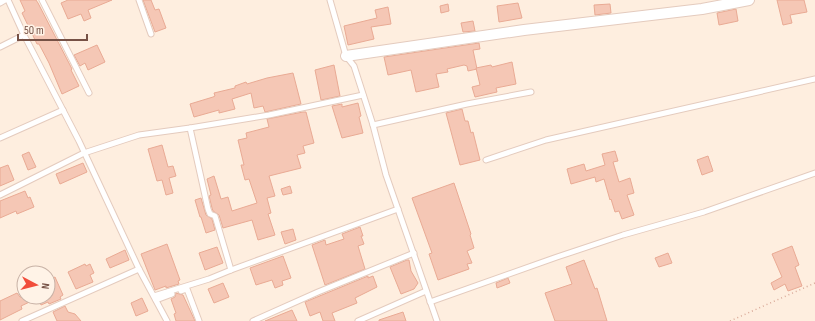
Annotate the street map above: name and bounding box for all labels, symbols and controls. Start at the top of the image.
scale bar [18,16,87,42]
text: 50 m [24,23,44,38]
north arrow [16,265,56,305]
text: N [39,282,52,290]

